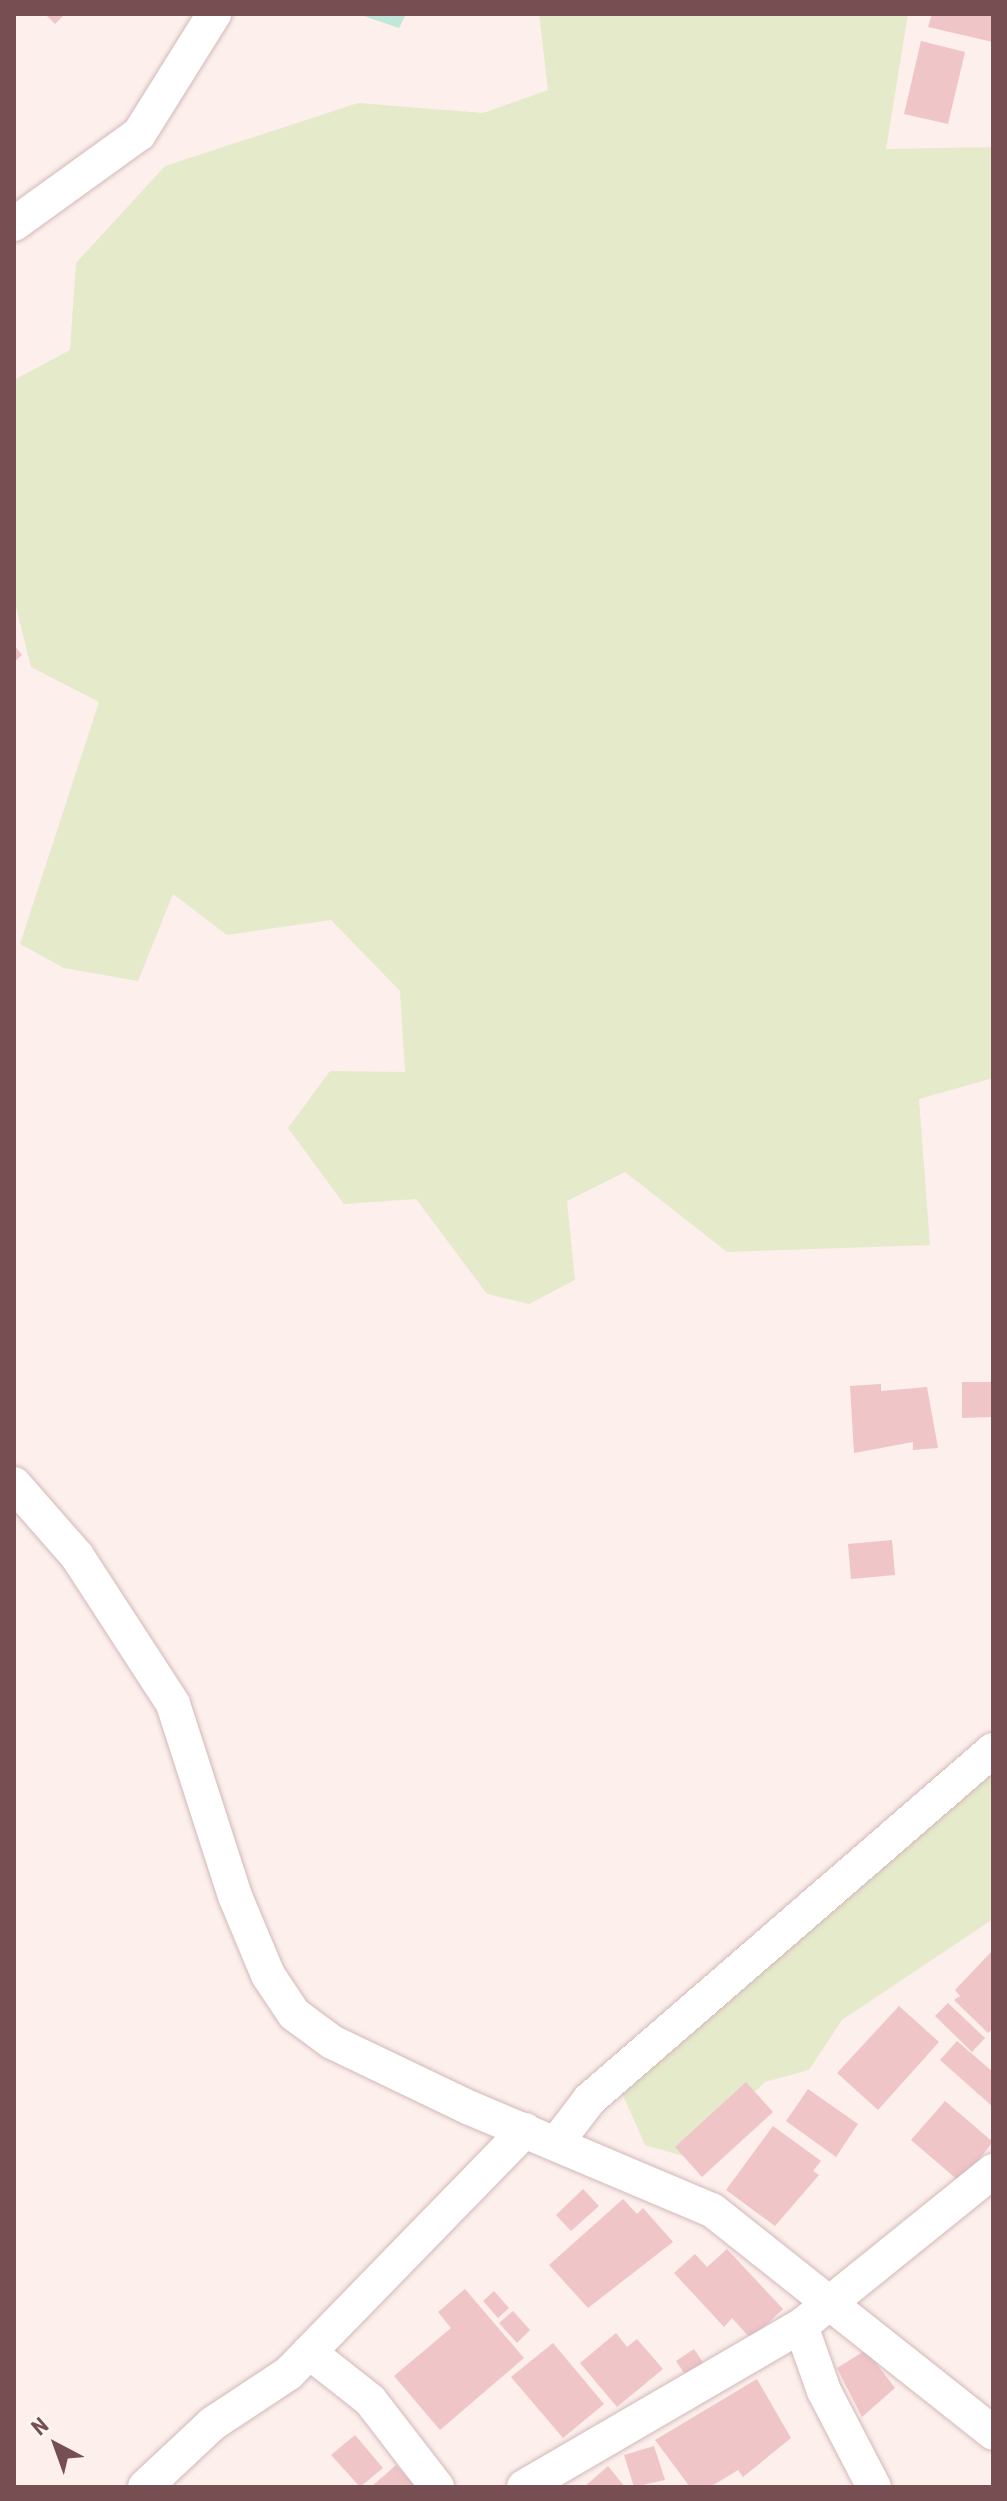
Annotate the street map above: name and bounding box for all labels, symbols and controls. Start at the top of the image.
north arrow [16,2405,96,2485]
text: N [27,2413,53,2440]

